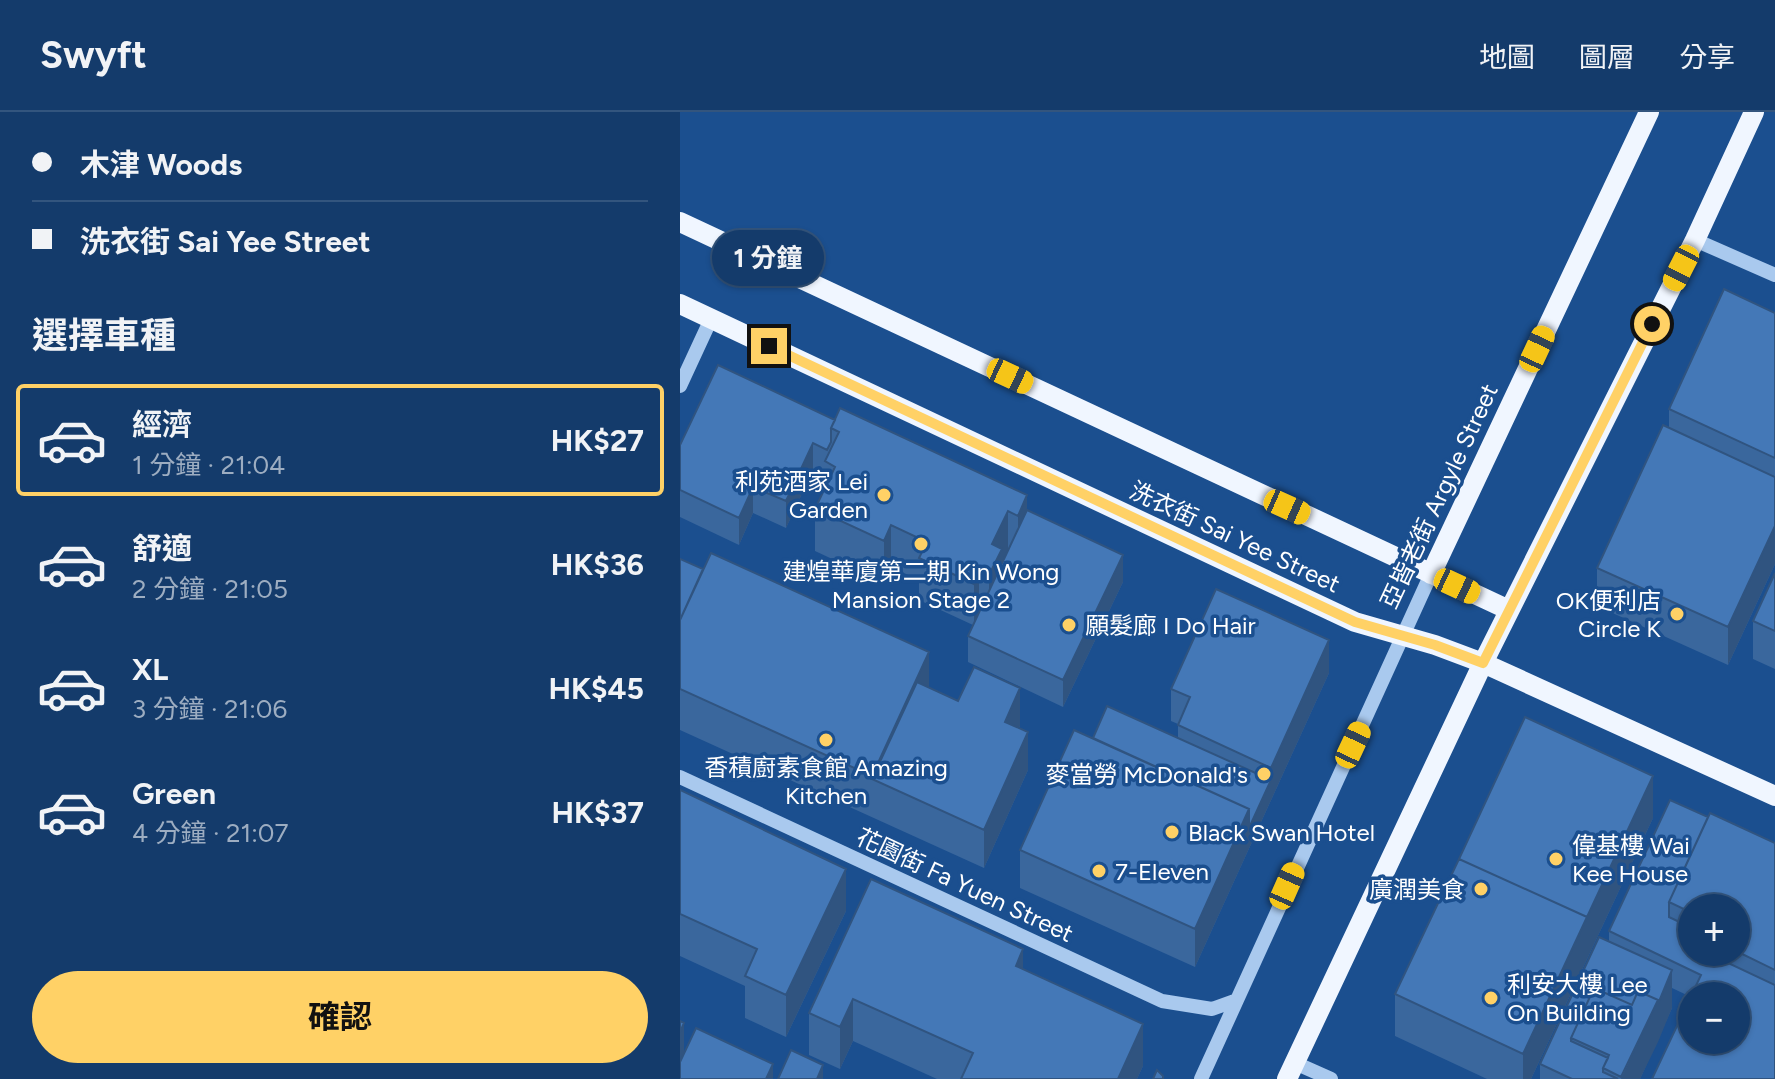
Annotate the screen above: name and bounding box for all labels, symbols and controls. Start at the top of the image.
text: Swyft [40,32,147,78]
text: 地圖 [1479,40,1535,74]
text: 圖層 [1579,40,1635,74]
text: 分享 [1679,40,1735,74]
text: 木津 Woods [80,146,242,183]
text: 洗衣街 Sai Yee Street [80,223,371,260]
callout: 1 分鐘 [713,230,825,286]
car [1659,241,1703,295]
text: 1 分鐘 [733,242,803,274]
route start [1634,306,1670,342]
text: 選擇車種 [32,314,176,357]
car [1516,322,1558,376]
route end [751,328,787,364]
car [983,355,1037,397]
street label: 亞皆老街 Argyle Street [1374,379,1504,613]
icon: car [36,404,108,476]
text: 經濟 [132,406,192,443]
text: HK$27 [551,422,644,459]
text: 1 分鐘 · 21:04 [132,449,285,481]
place label: 利苑酒家 Lei Garden [735,467,868,524]
street label: 洗衣街 Sai Yee Street [1125,476,1345,598]
marker: 利苑酒家 Lei Garden [875,486,893,504]
car [1260,486,1314,528]
icon: car [36,528,108,600]
text: 舒適 [132,530,192,567]
marker: 建煌華廈第二期 Kin Wong Mansion Stage 2 [912,535,930,553]
text: HK$36 [551,546,644,583]
place label: 建煌華廈第二期 Kin Wong Mansion Stage 2 [783,557,1059,614]
car [1430,565,1484,607]
text: 2 分鐘 · 21:05 [132,573,288,605]
place label: OK便利店 Circle K [1556,586,1661,643]
marker: OK便利店 Circle K [1668,605,1686,623]
place label: 願髮廊 I Do Hair [1085,611,1256,640]
marker: 願髮廊 I Do Hair [1060,616,1078,634]
text: XL [132,651,168,688]
icon: car [36,652,108,724]
text: HK$45 [548,670,644,707]
text: 3 分鐘 · 21:06 [132,693,287,725]
car [1332,718,1374,772]
marker: 香積廚素食館 Amazing Kitchen [817,731,835,749]
place label: 香積廚素食館 Amazing Kitchen [704,753,948,810]
place label: 麥當勞 McDonald's [1045,760,1248,789]
marker: 麥當勞 McDonald's [1255,765,1273,783]
text: Green [132,775,216,812]
icon: car [36,776,108,848]
text: HK$37 [552,794,644,831]
text: 4 分鐘 · 21:07 [132,817,289,849]
place label: Black Swan Hotel [1188,818,1375,847]
street label: 花園街 Fa Yuen Street [852,822,1078,948]
marker: Black Swan Hotel [1163,823,1181,841]
place label: 偉基樓 Wai Kee House [1572,831,1690,888]
marker: 偉基樓 Wai Kee House [1547,850,1565,868]
place label: 7-Eleven [1115,857,1209,886]
car [1266,859,1308,913]
marker: 7-Eleven [1090,862,1108,880]
place label: 廣潤美食 [1369,875,1465,904]
marker: 廣潤美食 [1472,880,1490,898]
map controls [1678,894,1750,1054]
button: + [1678,894,1750,966]
place label: 利安大樓 Lee On Building [1507,970,1648,1027]
button: 確認 [32,971,648,1063]
button: − [1678,982,1750,1054]
marker: 利安大樓 Lee On Building [1482,989,1500,1007]

